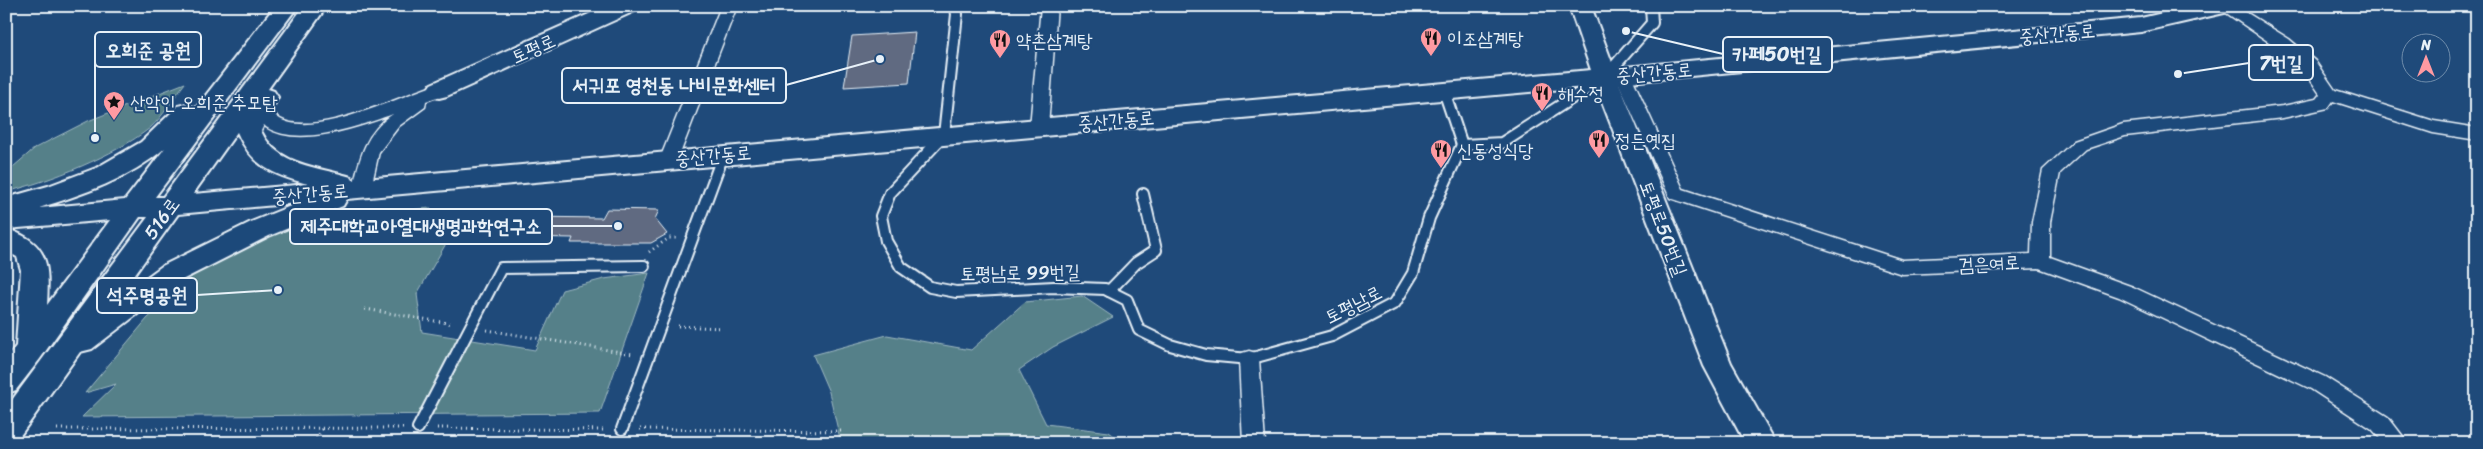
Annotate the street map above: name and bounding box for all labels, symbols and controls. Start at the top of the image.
street label: 중산간동로 [2018,14,2097,53]
place label: 이조삼계탕 [1447,22,1524,55]
street label: 토평로 [506,24,561,73]
place label: 약촌삼계탕 [1016,24,1093,57]
restaurant icon: 이조삼계탕 [1419,26,1443,57]
restaurant icon: 약촌삼계탕 [988,28,1012,59]
callout: 오희준 공원 [95,32,201,67]
north arrow [2400,32,2450,82]
text: 오희준 공원 [105,33,191,68]
text: N [2420,33,2431,58]
callout: 카페50번길 [1723,37,1832,72]
text: 카페50번길 [1732,37,1822,72]
callout: 7번길 [2249,45,2313,80]
text: 7번길 [2259,46,2303,81]
street label: 중산간동로 [1615,53,1694,92]
callout: 서귀포 영천동 나비문화센터 [562,68,786,103]
text: 서귀포 영천동 나비문화센터 [572,68,776,103]
place label: 해수정 [1558,77,1604,110]
restaurant icon: 해수정 [1530,81,1554,112]
place label: 산악인 오희준 추모탑 [130,86,278,119]
place icon: 산악인 오희준 추모탑 [102,90,126,121]
street label: 중산간동로 [1077,101,1156,140]
place label: 정든옛집 [1615,124,1676,157]
restaurant icon: 정든옛집 [1587,128,1611,159]
place label: 신동성식당 [1457,134,1533,167]
street label: 중산간동로 [674,136,753,175]
restaurant icon: 신동성식당 [1429,138,1453,169]
street label: 중산간동로 [271,174,350,213]
street label: 토평로50번길 [1630,176,1697,281]
street label: 516로 [135,190,188,247]
callout: 제주대학교아열대생명과학연구소 [290,209,552,244]
text: 제주대학교아열대생명과학연구소 [300,209,542,244]
street label: 검은여로 [1958,245,2020,282]
street label: 토평남로 99번길 [960,255,1080,290]
street label: 토평남로 [1318,276,1388,333]
callout: 석주명공원 [97,278,197,313]
text: 석주명공원 [106,278,187,313]

